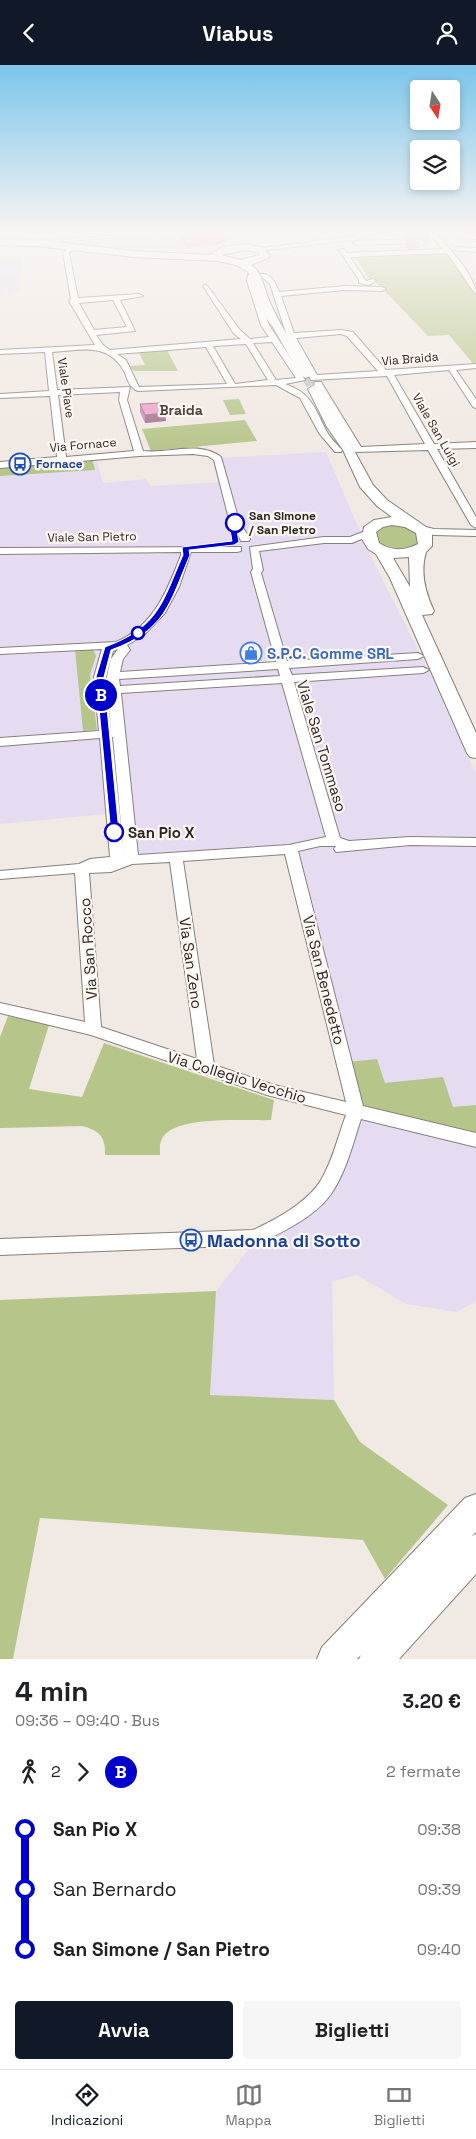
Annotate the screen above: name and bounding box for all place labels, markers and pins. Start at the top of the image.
bus stop icon: Fornace [8,452,32,476]
place label: Fornace [36,456,83,472]
place label: San Simone / San Pietro [248,508,316,538]
marker: San Simone / San Pietro [225,513,245,533]
unlabelled marker [131,626,145,640]
shop icon: S.P.C. Gomme SRL [239,641,263,665]
place label: S.P.C. Gomme SRL [267,644,394,663]
marker: San Pio X [104,822,124,842]
place label: San Pio X [128,823,195,842]
bus stop icon: Madonna di Sotto [179,1228,203,1252]
place label: Madonna di Sotto [207,1229,361,1252]

